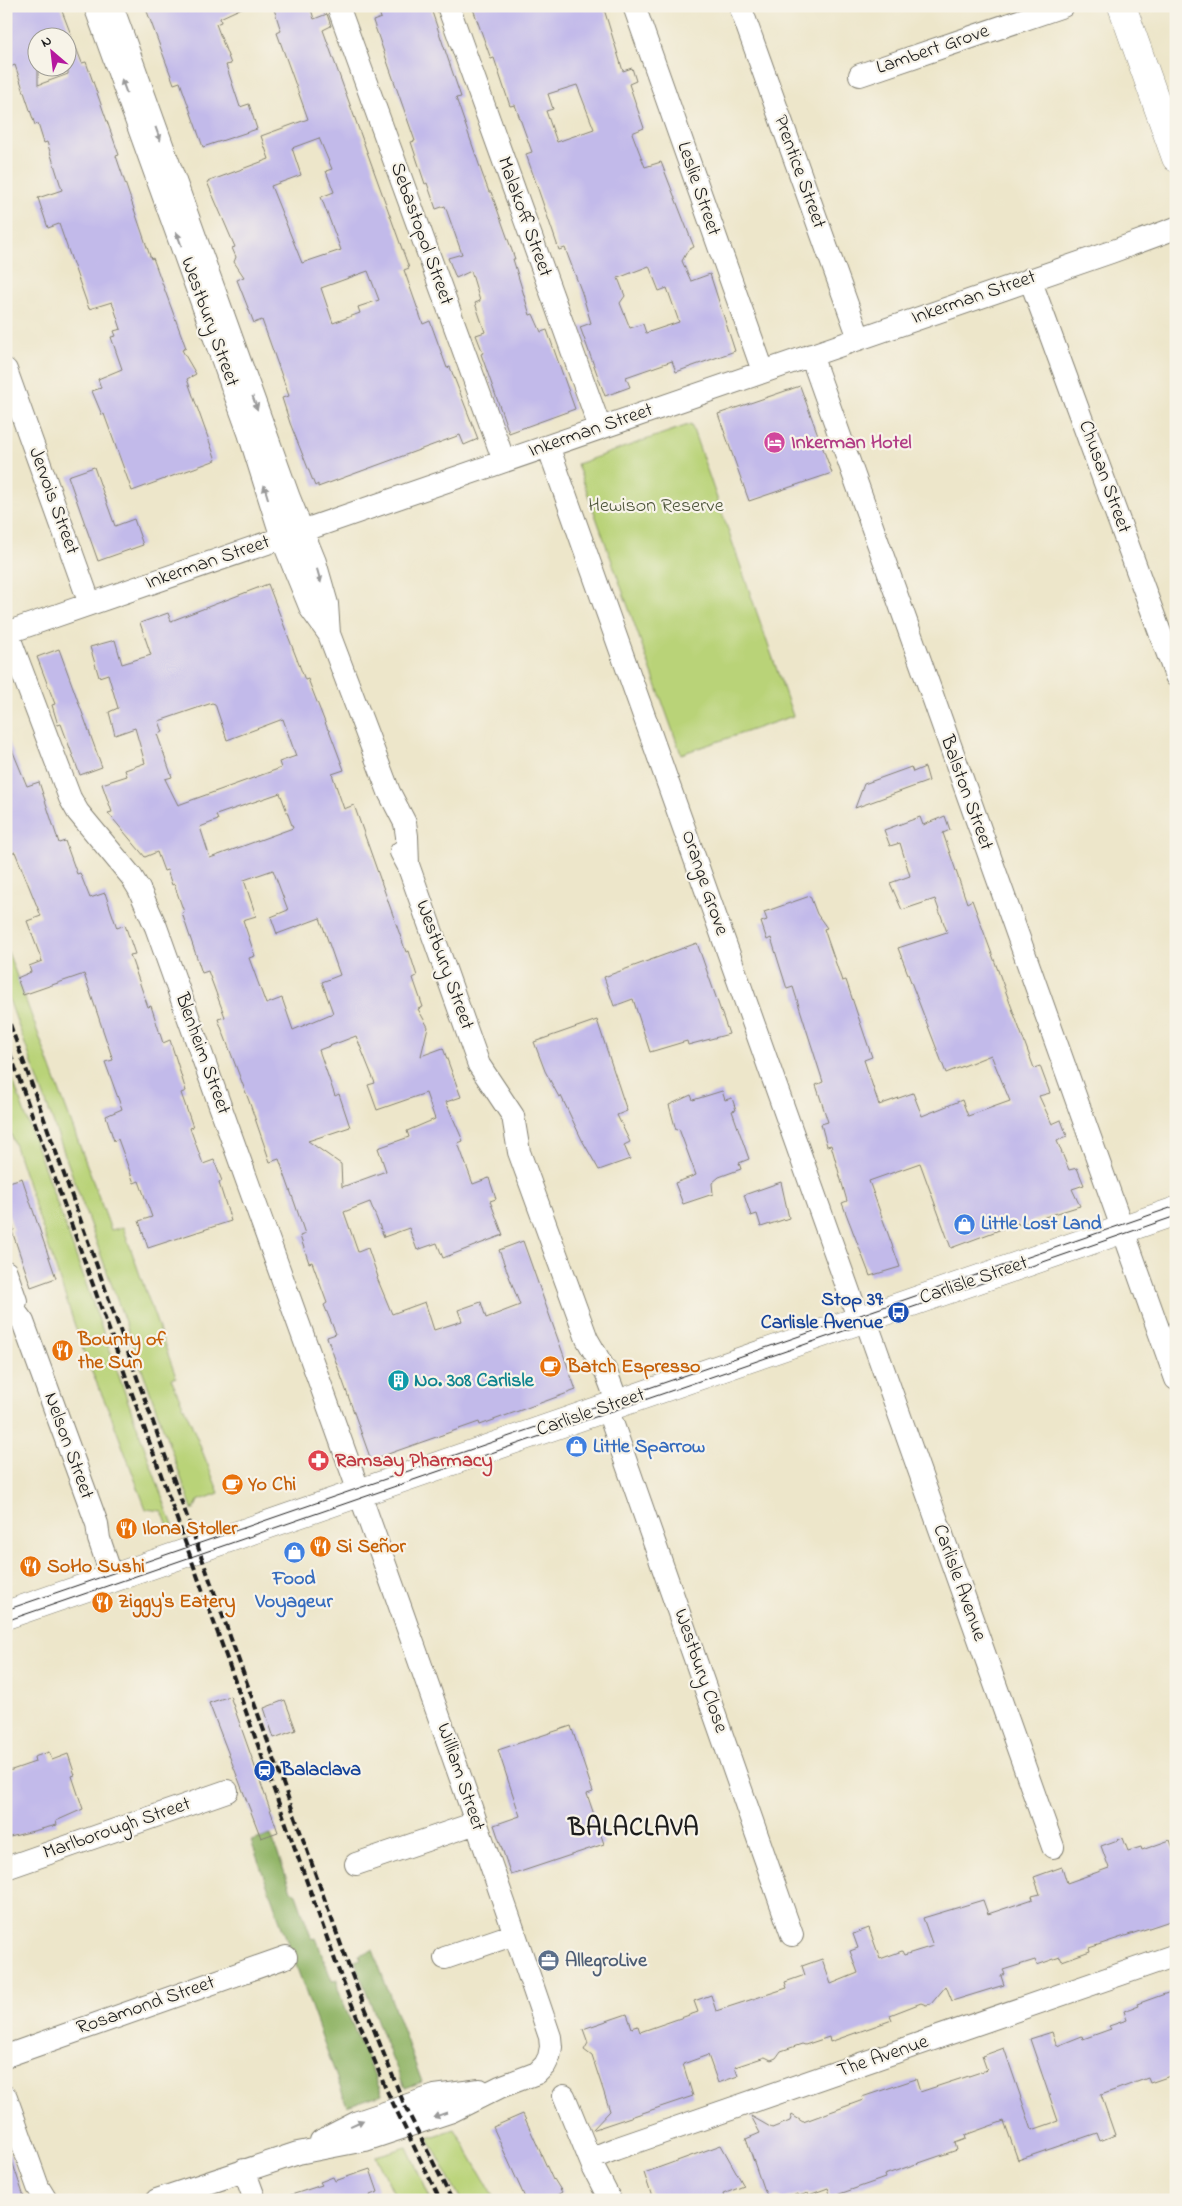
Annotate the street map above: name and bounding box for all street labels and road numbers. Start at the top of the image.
street label: Lambert Grove [873,17,993,83]
street label: Prentice Street [765,111,833,233]
street label: Leslie Street [668,138,728,240]
street label: Malakoff Street [489,153,559,281]
street label: Sebastopol Street [382,159,460,310]
street label: Westbury Street [172,253,246,391]
street label: Inkerman Street [908,263,1040,333]
street label: Inkerman Street [525,396,657,466]
street label: Chusan Street [1070,417,1138,538]
street label: Jervois Street [20,443,86,559]
street label: Inkerman Street [142,528,274,598]
street label: Balston Street [931,731,1000,855]
street label: Orange Grove [672,827,736,940]
street label: Westbury Street [407,896,481,1034]
street label: Blenheim Street [166,988,238,1119]
street label: Carlisle Street [916,1249,1032,1313]
street label: Carlisle Street [533,1381,649,1445]
street label: Nelson Street [35,1389,101,1504]
street label: Carlisle Avenue [924,1521,994,1645]
street label: Westbury Close [665,1605,735,1737]
street label: William Street [428,1719,492,1835]
street label: Marlborough Street [39,1790,195,1869]
street label: Rosamond Street [73,1969,219,2043]
street label: The Avenue [833,2028,933,2086]

